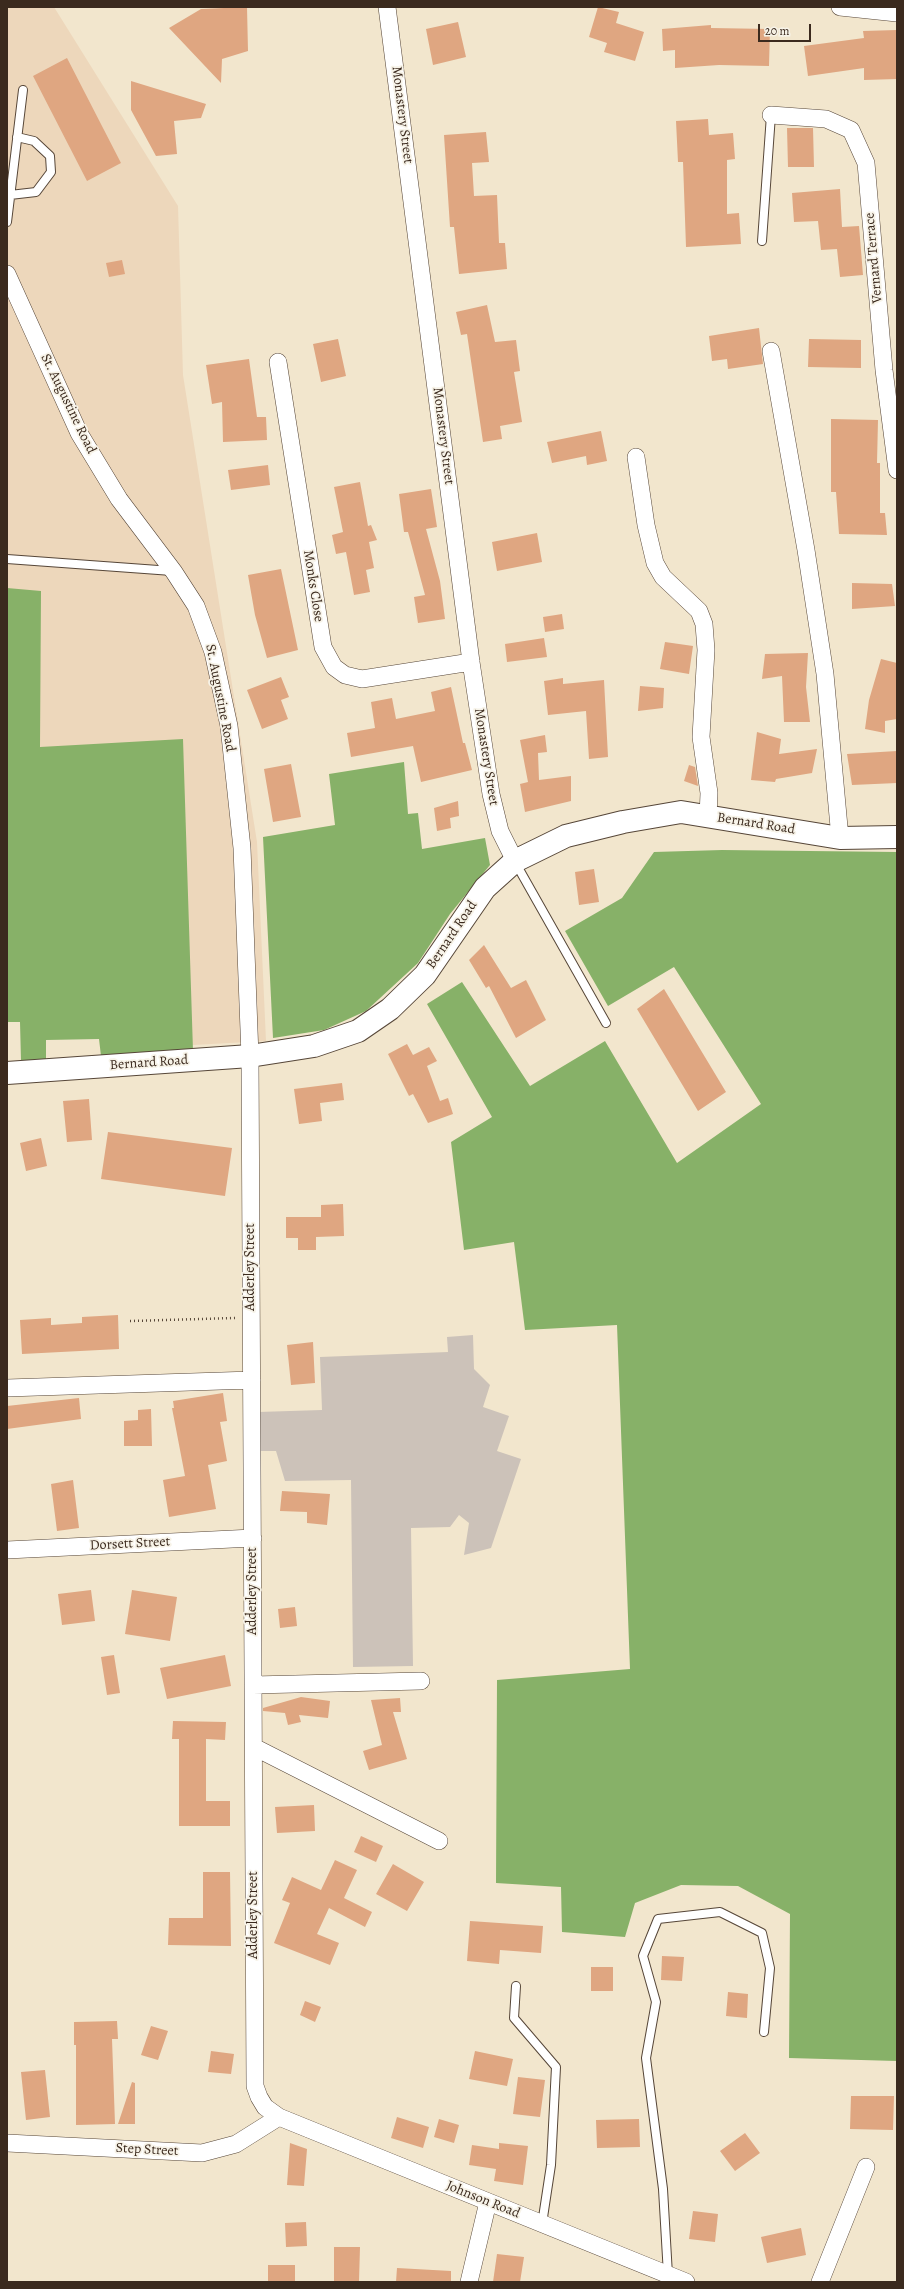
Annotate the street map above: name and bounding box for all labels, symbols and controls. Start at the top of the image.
scale bar [760,16,813,42]
text: 20 m [765,23,789,39]
street label: Monastery Street [388,65,416,165]
street label: Vernard Terrace [862,212,886,304]
street label: St. Augustine Road [37,351,99,457]
street label: Monastery Street [429,386,457,486]
street label: Monks Close [299,549,327,623]
street label: St. Augustine Road [201,643,239,753]
street label: Monastery Street [470,707,502,807]
street label: Bernard Road [716,810,796,838]
street label: Bernard Road [423,898,481,972]
street label: Bernard Road [109,1052,189,1074]
street label: Adderley Street [243,1223,259,1311]
street label: Dorsett Street [89,1534,171,1554]
street label: Adderley Street [245,1547,261,1635]
street label: Adderley Street [246,1871,262,1959]
street label: Step Street [115,2140,179,2160]
street label: Johnson Road [444,2178,522,2222]

